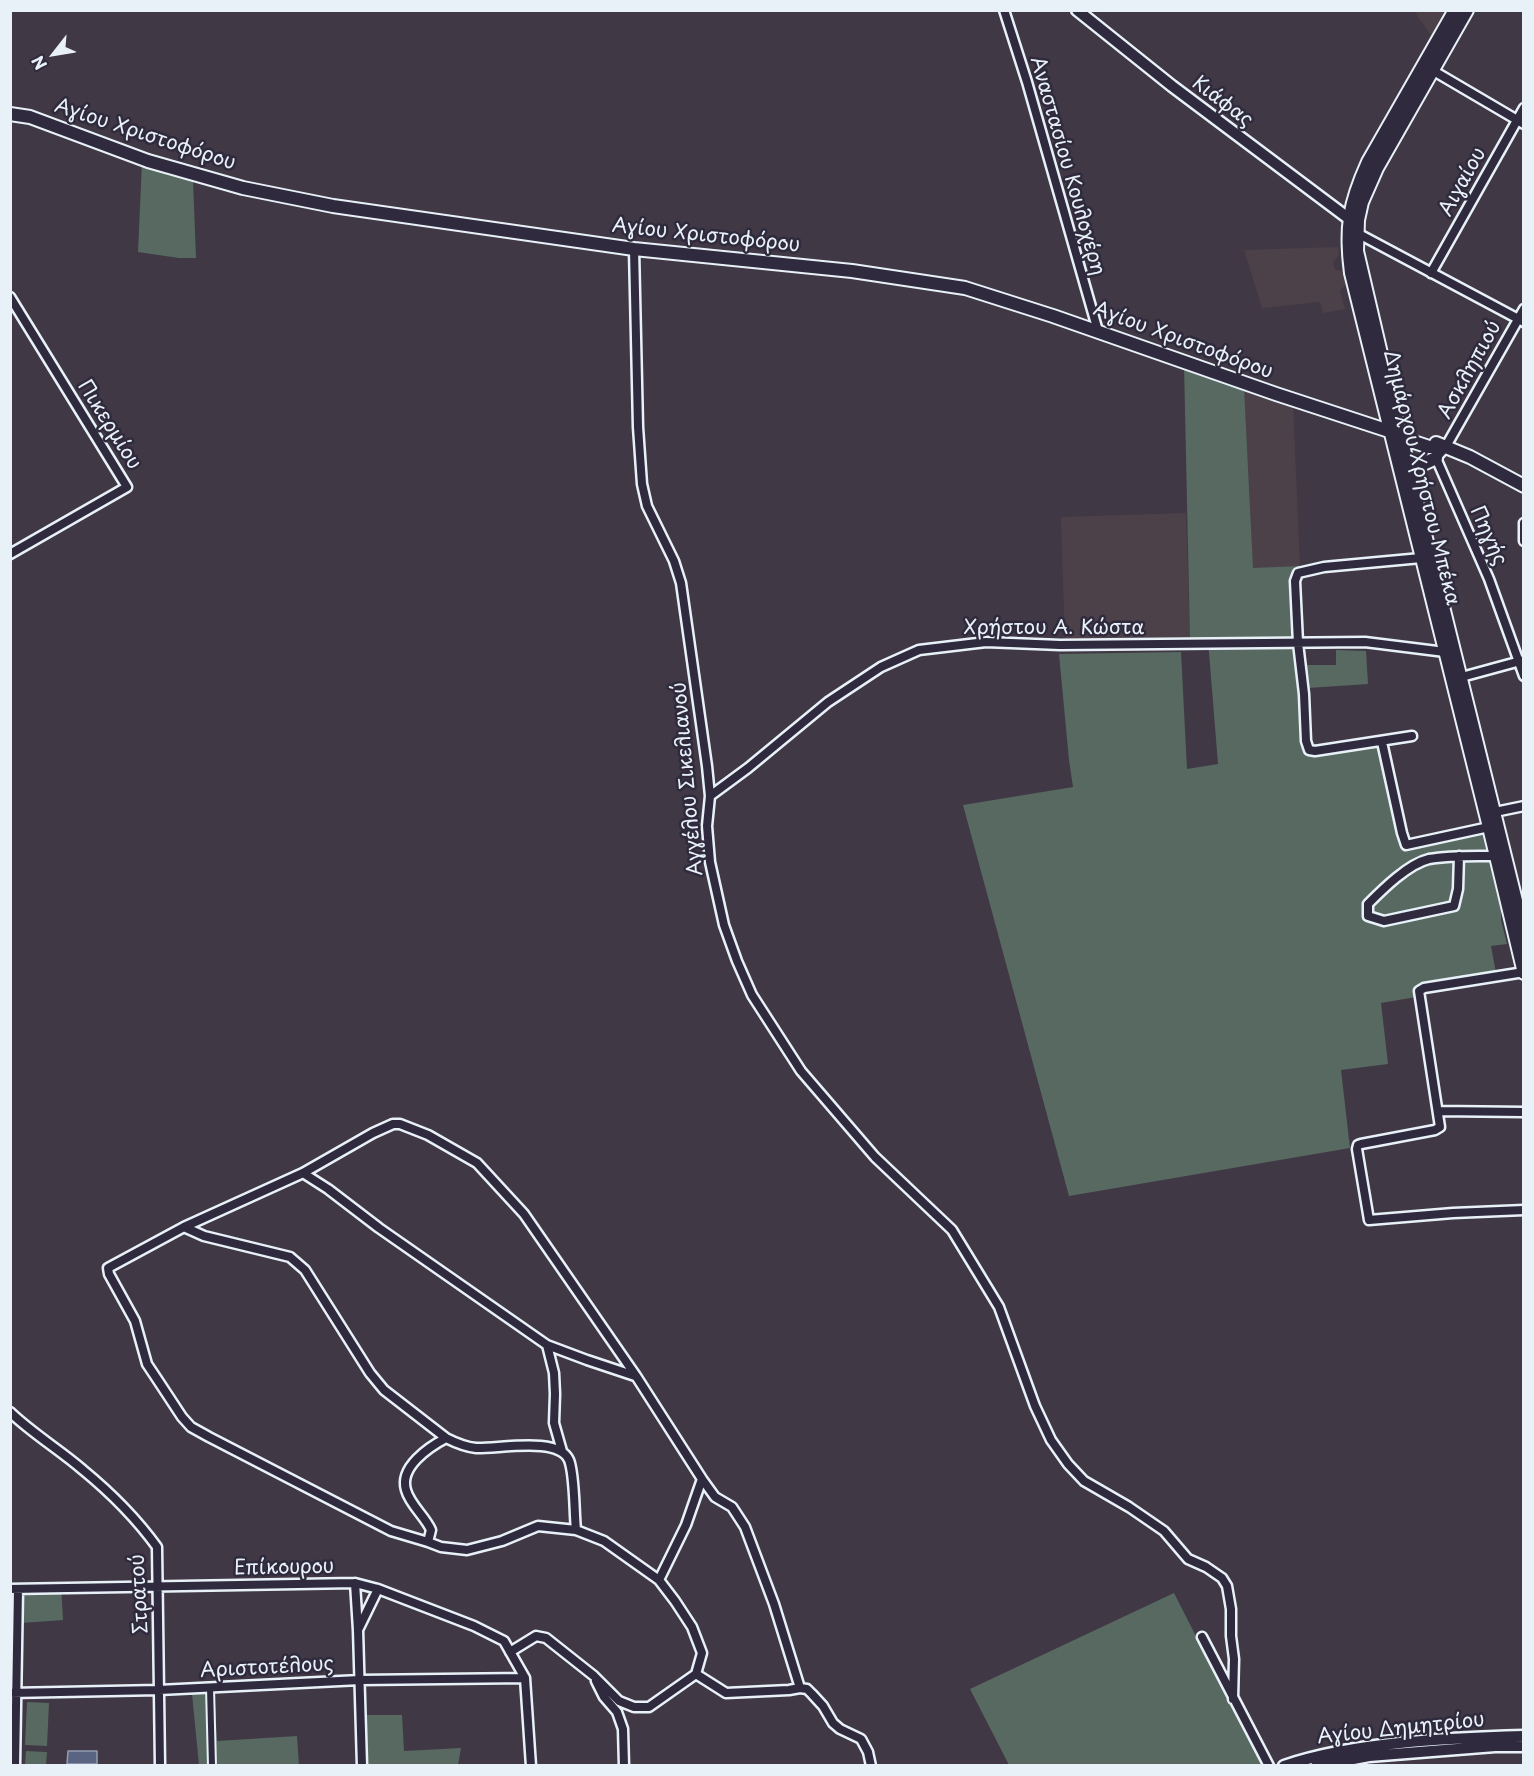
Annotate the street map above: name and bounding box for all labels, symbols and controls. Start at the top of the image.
north arrow [24,24,84,84]
text: N [25,52,52,75]
street label: Αναστασίου Κουλοχέρη [1024,54,1110,278]
street label: Κιάφας [1187,71,1257,133]
street label: Αγίου Χριστοφόρου [51,94,239,176]
street label: Αιγαίου [1434,143,1492,221]
street label: Αγίου Χριστοφόρου [611,214,801,258]
street label: Αγίου Χριστοφόρου [1090,297,1276,385]
street label: Ασκληπιού [1433,317,1507,423]
street label: Δημάρχου Χρήστου Μπέκα [1378,348,1464,608]
street label: Πικερμίου [72,376,146,474]
street label: Πηγής [1464,503,1512,569]
street label: Χρήστου Α. Κώστα [964,616,1144,640]
street label: Αγγέλου Σικελιανού [668,681,708,877]
street label: Στρατού [126,1554,154,1634]
street label: Επίκουρου [234,1555,334,1581]
street label: Αριστοτέλους [200,1653,334,1683]
street label: Αγίου Δημητρίου [1316,1708,1486,1750]

